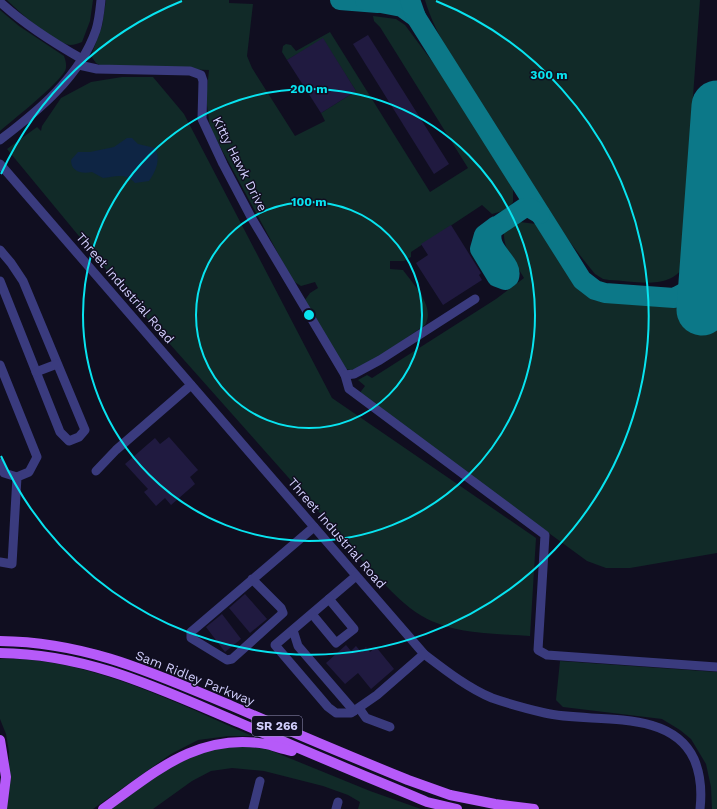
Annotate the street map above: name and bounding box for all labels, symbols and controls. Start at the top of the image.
text: 300 m [530,68,568,82]
text: 200 m [290,82,328,96]
street label: Kitty Hawk Drive [210,114,270,214]
text: 100 m [291,195,327,209]
street label: Threet Industrial Road [73,230,177,346]
centre of rings [302,308,316,322]
street label: Threet Industrial Road [285,475,389,591]
street label: Sam Ridley Parkway [133,647,257,709]
road number: SR 266 [252,716,302,736]

